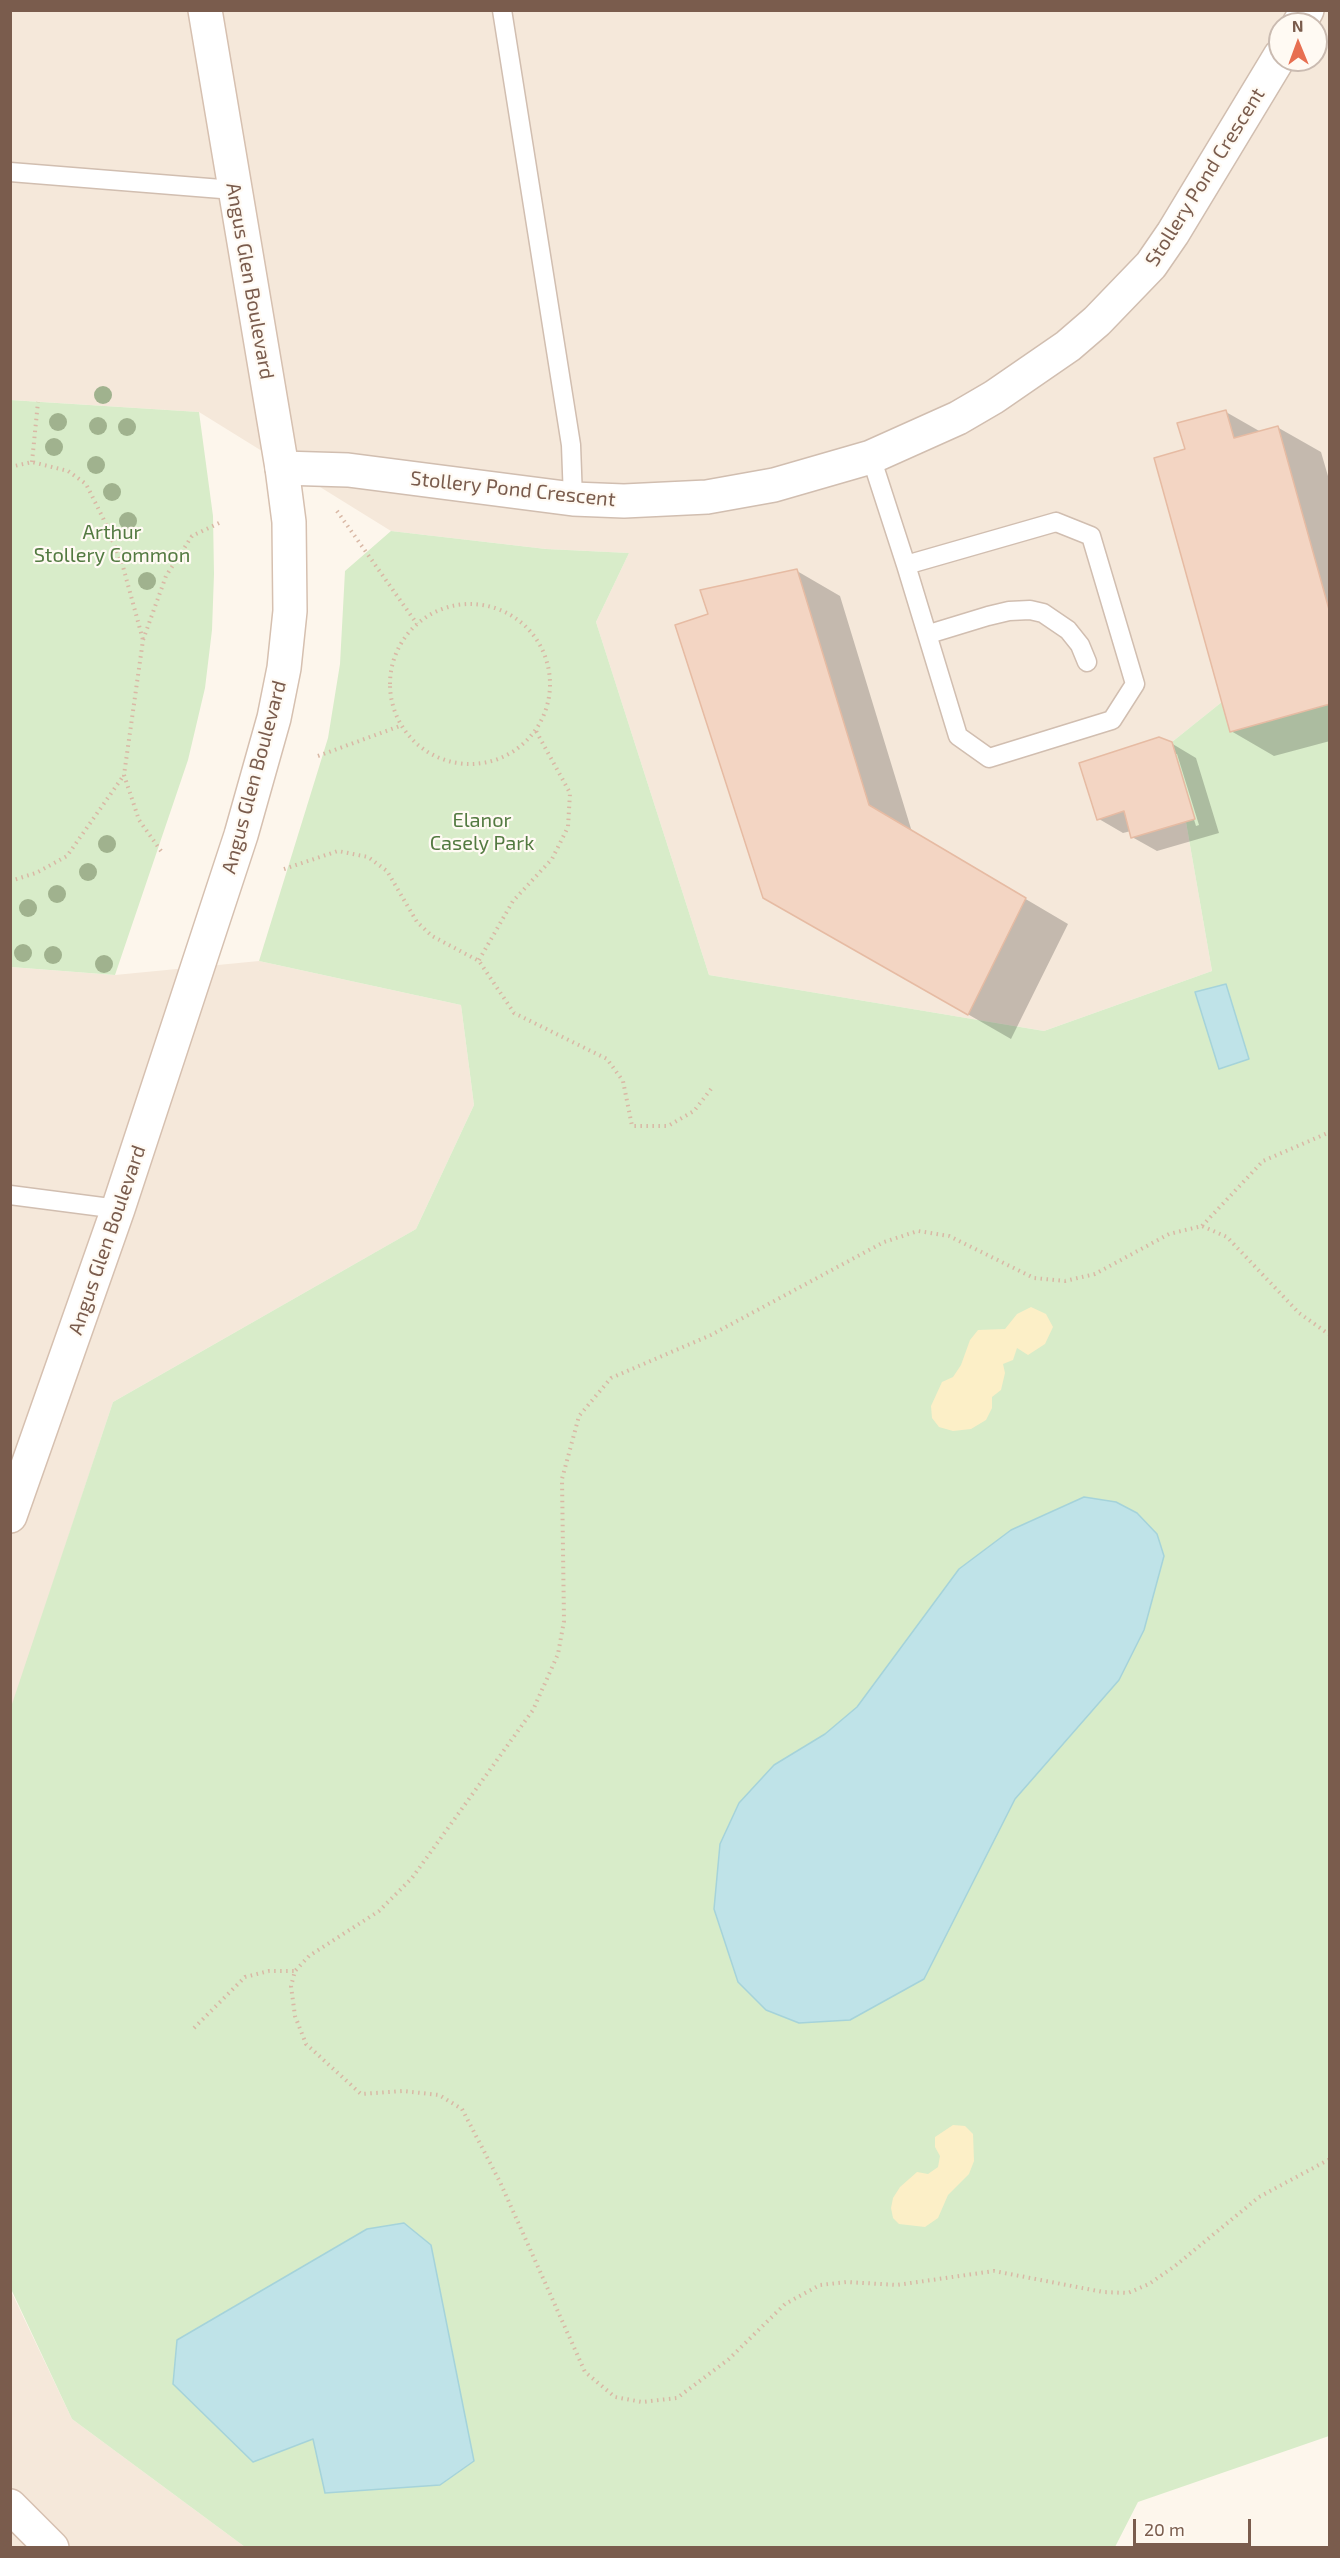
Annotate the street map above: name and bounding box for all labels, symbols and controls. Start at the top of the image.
north arrow [1268,12,1328,72]
text: N [1292,16,1304,35]
street label: Stollery Pond Crescent [1140,83,1270,271]
street label: Angus Glen Boulevard [221,181,279,381]
street label: Stollery Pond Crescent [409,466,617,512]
park label: Arthur Stollery Common [34,520,190,567]
street label: Angus Glen Boulevard [217,678,291,876]
park label: Elanor Casely Park [430,808,534,855]
street label: Angus Glen Boulevard [63,1142,151,1338]
scale bar [1136,2507,1254,2545]
text: 20 m [1144,2518,1185,2540]

